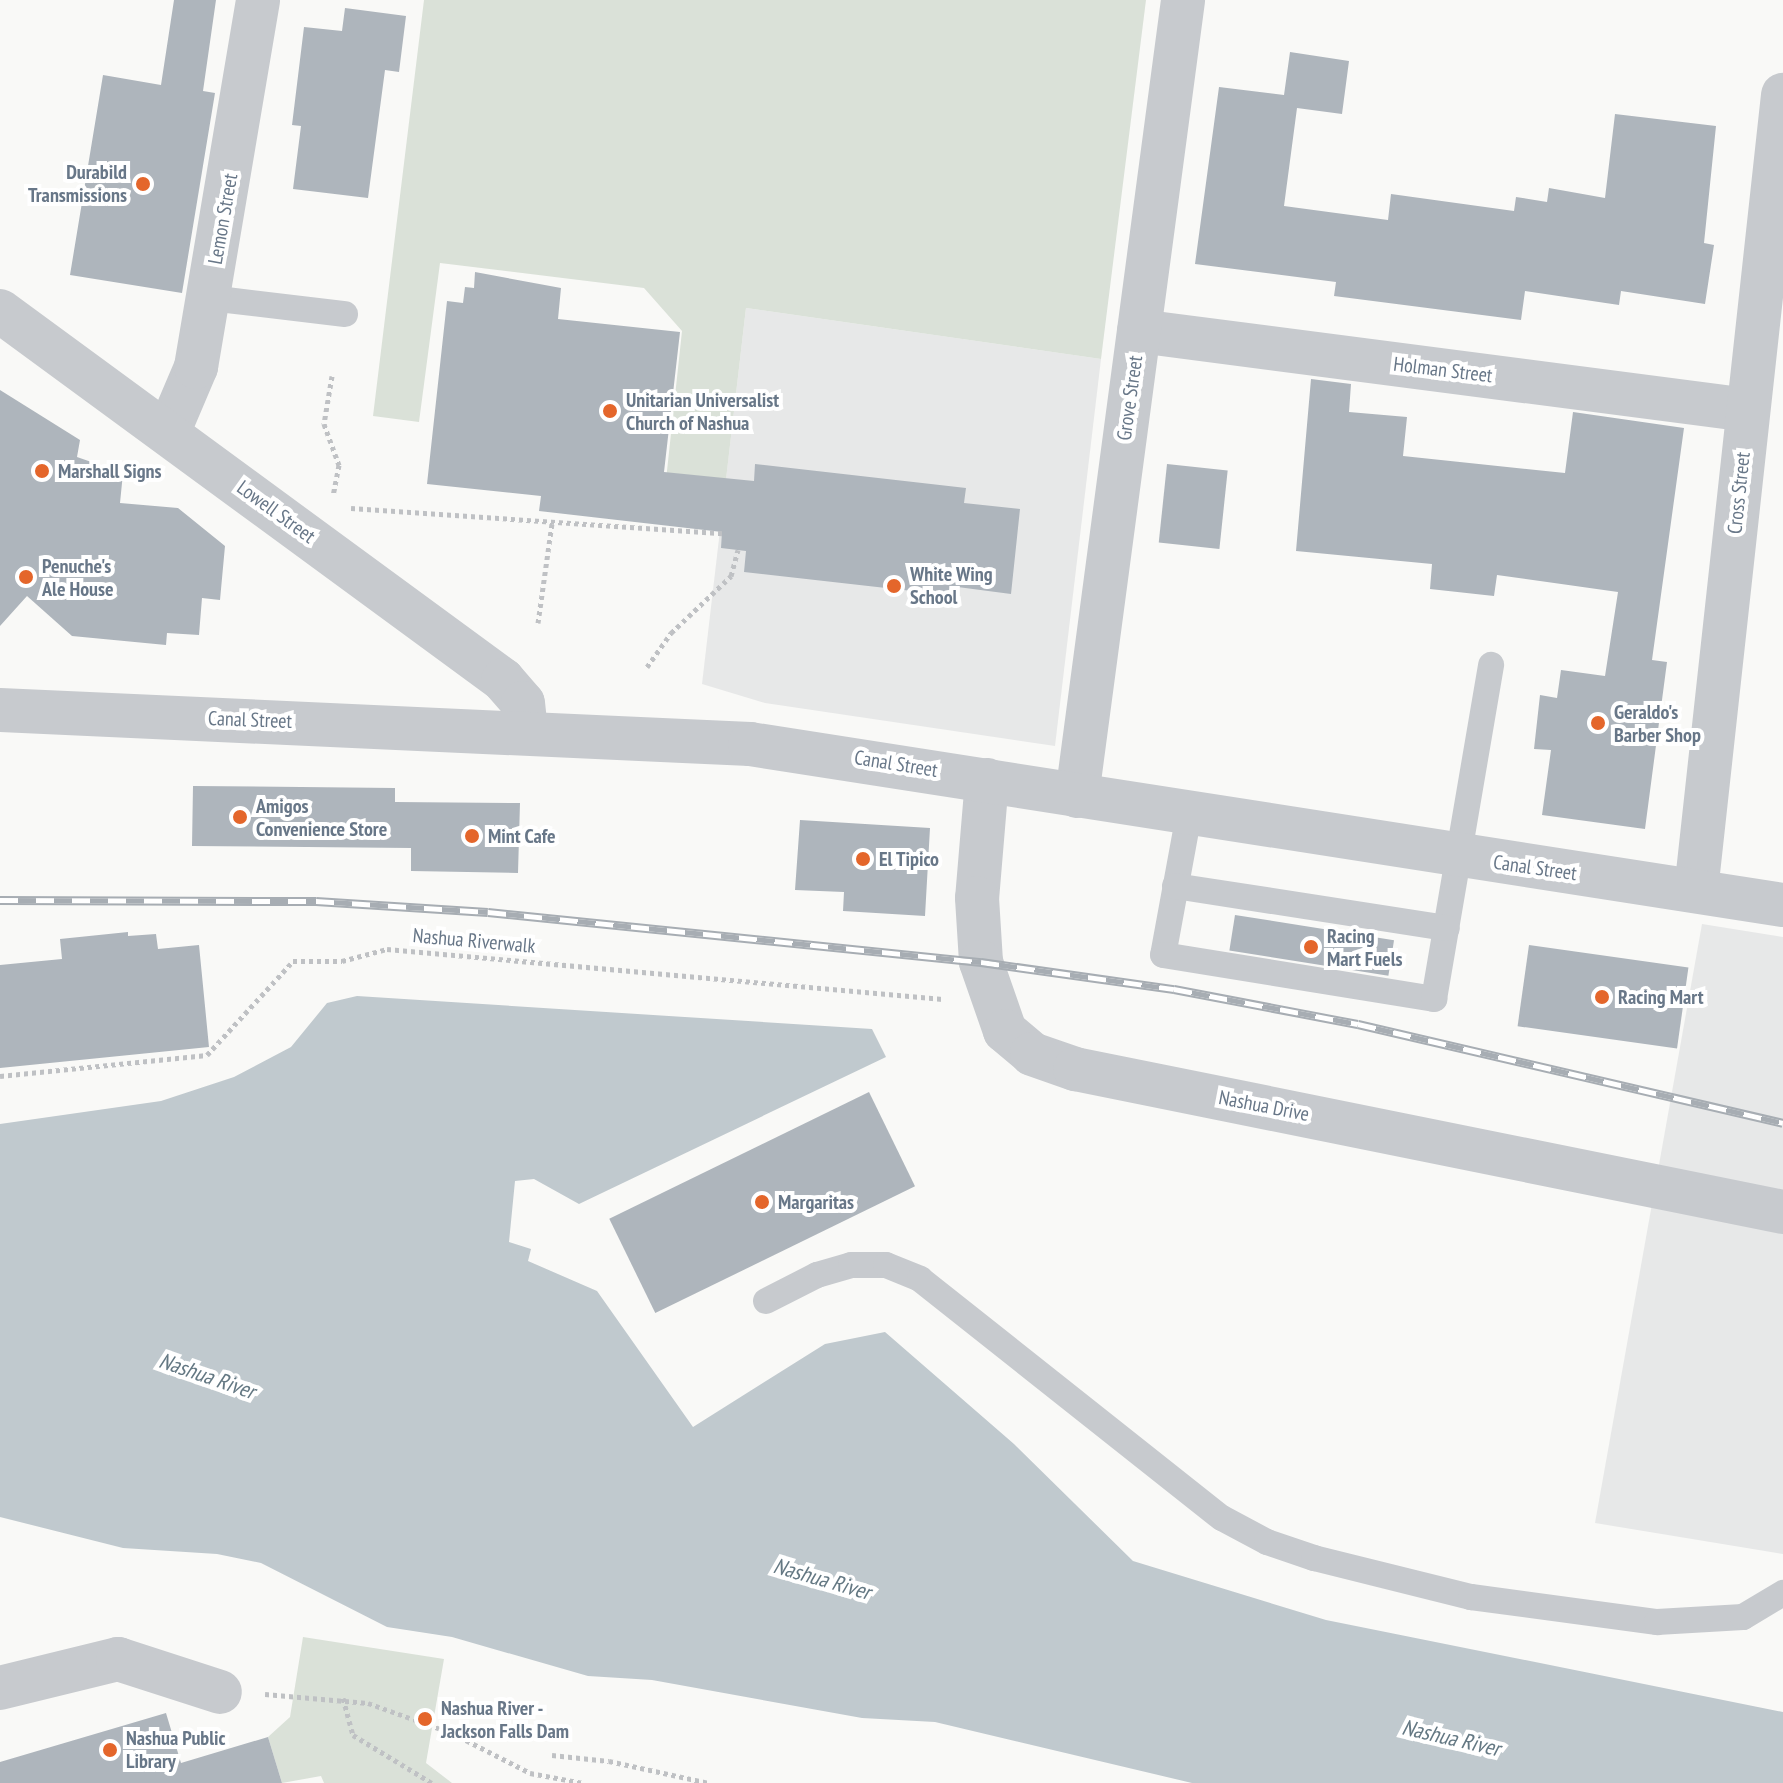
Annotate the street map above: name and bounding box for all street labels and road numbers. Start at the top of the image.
street label: Lemon Street [203,172,243,266]
street label: Holman Street [1392,352,1494,388]
street label: Grove Street [1112,354,1148,442]
street label: Cross Street [1723,451,1755,535]
street label: Lowell Street [232,476,320,548]
street label: Canal Street [208,707,292,733]
street label: Canal Street [853,746,939,782]
street label: Canal Street [1492,850,1578,886]
street label: Nashua Riverwalk [412,924,536,958]
street label: Nashua Drive [1217,1085,1311,1127]

